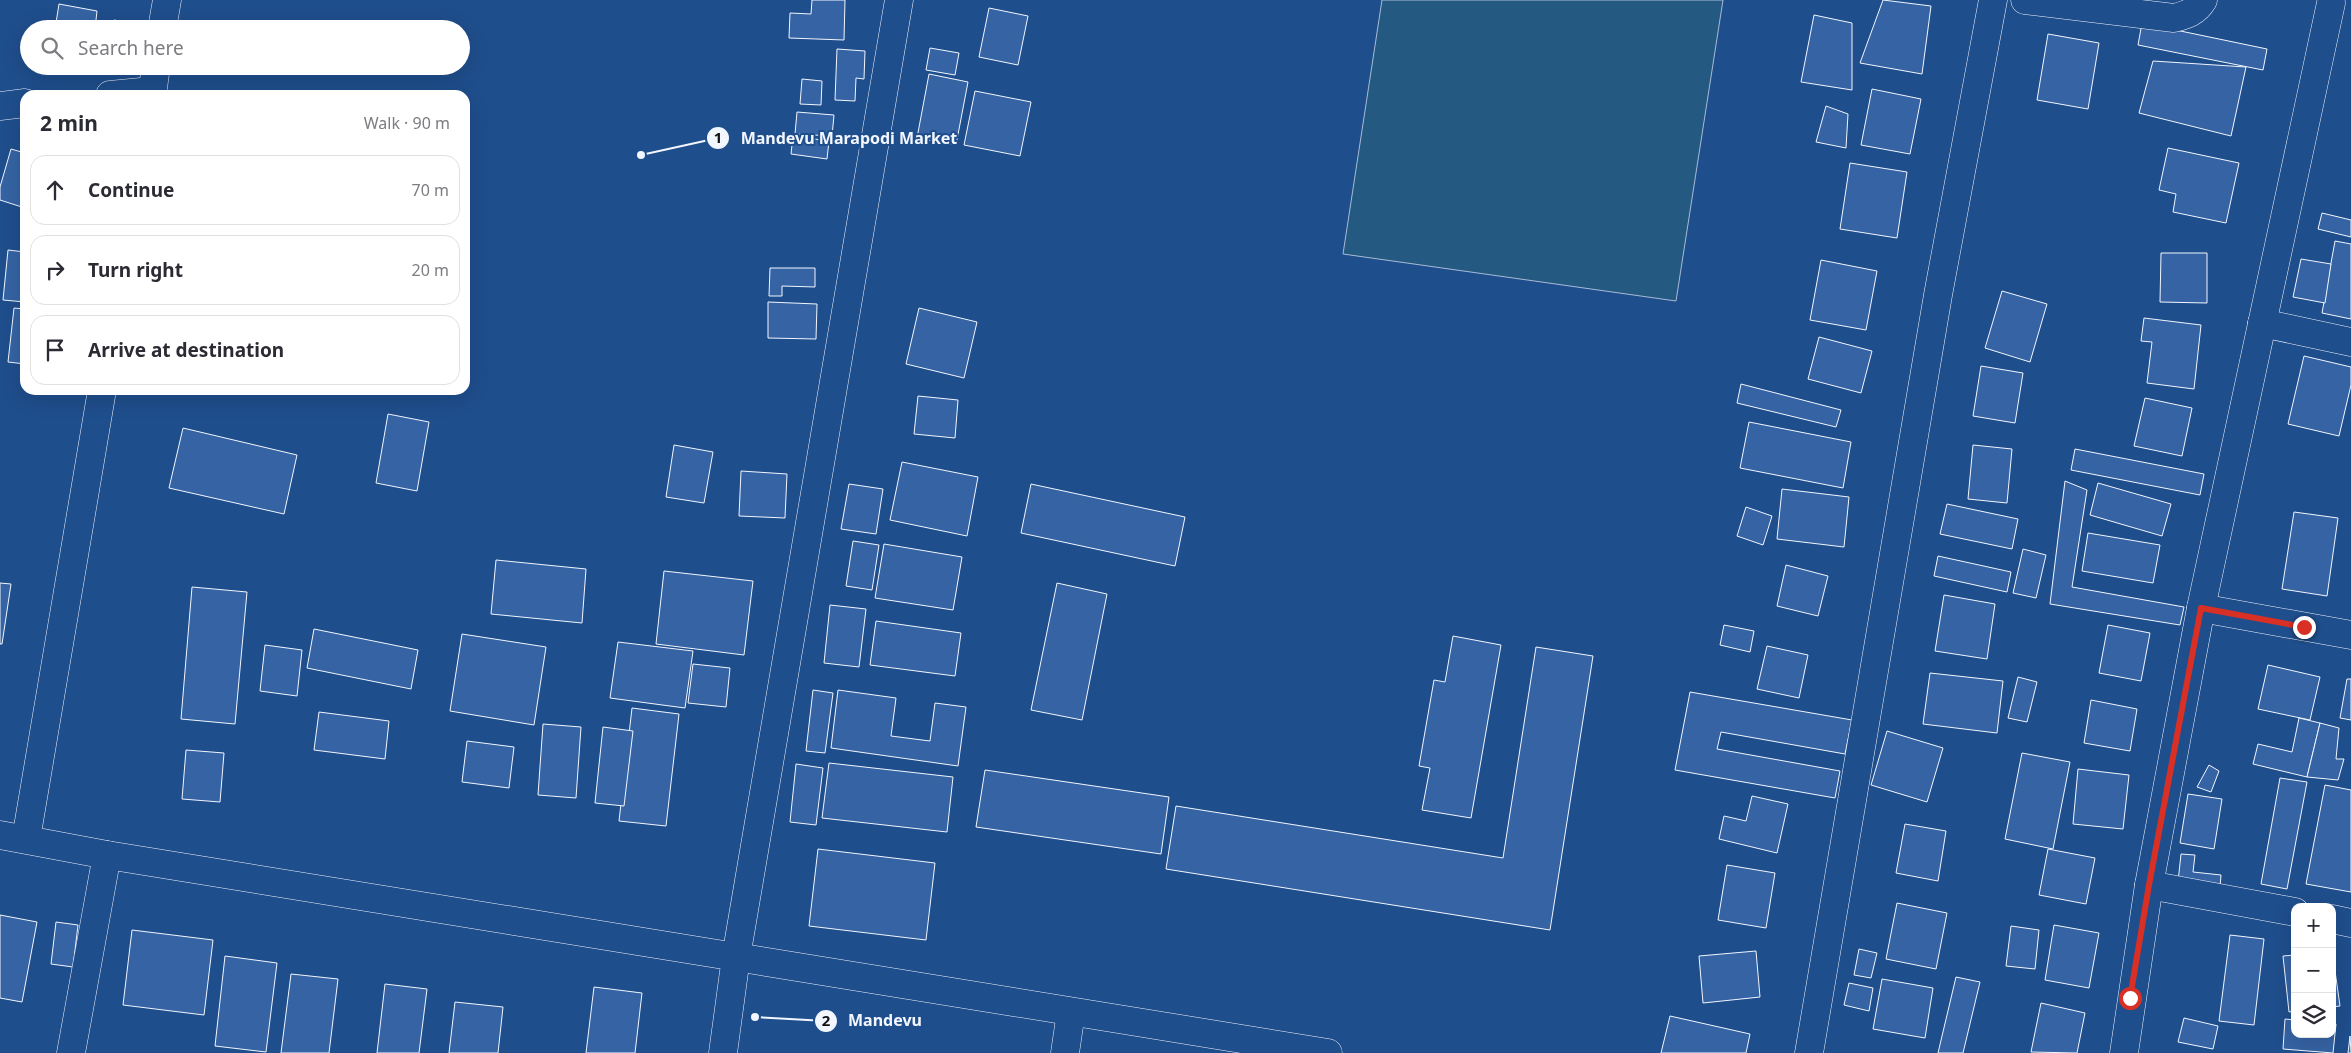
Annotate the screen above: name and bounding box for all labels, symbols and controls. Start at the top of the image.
search box [20,20,470,75]
icon: search [38,34,66,62]
text: Search here [78,35,184,61]
text: 2 min [40,109,98,137]
text: Walk · 90 m [364,112,450,134]
callout: Mandevu Marapodi Market [706,122,967,153]
text: 1 [714,127,722,147]
text: Mandevu Marapodi Market [741,127,957,149]
icon: ahead [41,176,69,204]
text: Continue [88,177,174,203]
text: 70 m [412,179,449,201]
icon: right [41,256,69,284]
text: Turn right [88,257,183,283]
text: 20 m [412,259,449,281]
icon: arrive [41,336,69,364]
text: Arrive at destination [88,337,284,363]
route end [2293,616,2316,639]
map controls [2291,903,2336,1038]
button: + [2291,903,2336,948]
button: − [2291,948,2336,993]
route start [2119,987,2142,1010]
button: layers [2291,993,2336,1038]
callout: Mandevu [813,1005,932,1036]
text: Mandevu [848,1009,922,1031]
text: 2 [822,1010,831,1030]

